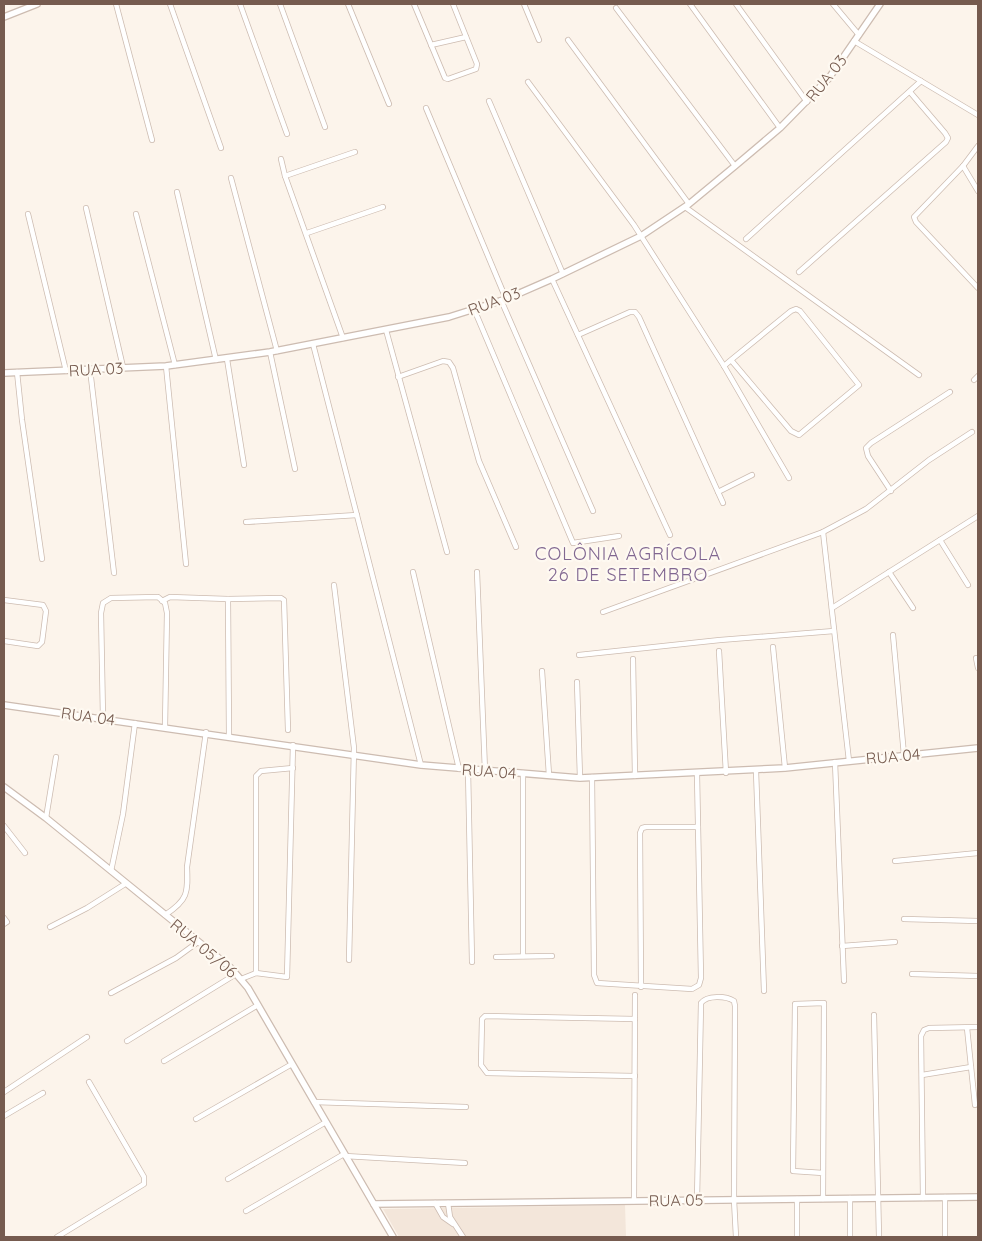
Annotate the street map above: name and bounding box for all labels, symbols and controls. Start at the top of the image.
street label: RUA 03 [801,51,851,105]
street label: RUA 03 [465,282,523,320]
street label: RUA 03 [68,358,124,380]
district label: COLÔNIA AGRÍCOLA 26 DE SETEMBRO [535,542,721,586]
street label: RUA 04 [60,702,116,730]
street label: RUA 04 [865,744,921,768]
street label: RUA 04 [461,759,517,783]
street label: RUA 05/06 [166,914,242,982]
street label: RUA 05 [648,1190,704,1210]

